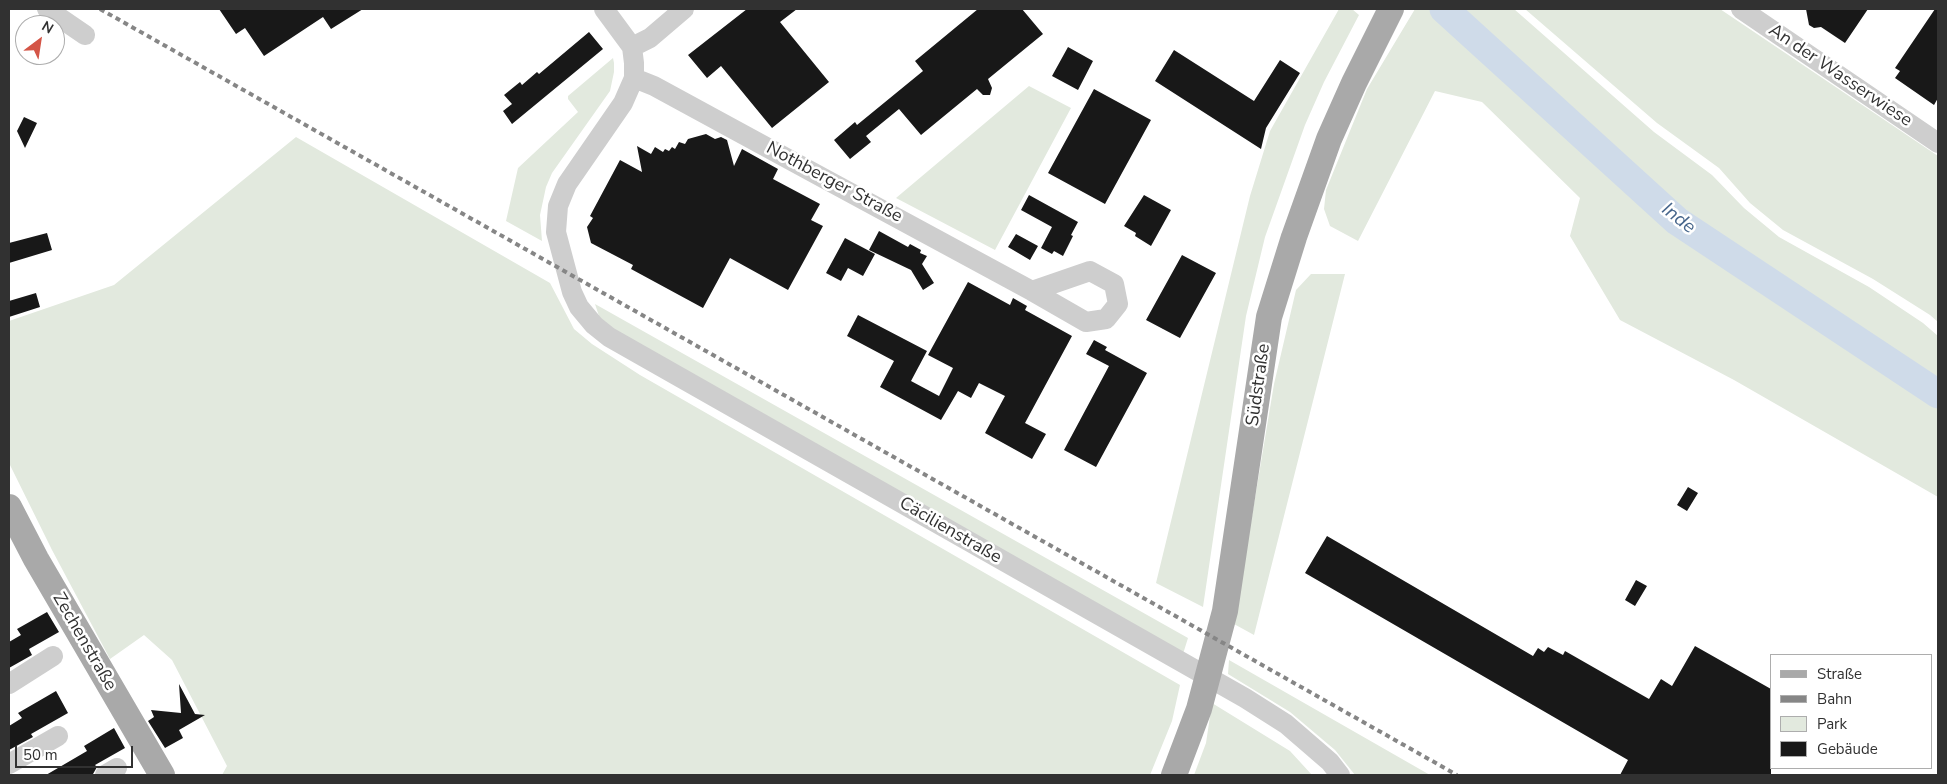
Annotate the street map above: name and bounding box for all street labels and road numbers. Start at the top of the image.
street label: An der Wasserwiese [1764,20,1916,132]
street label: Nothberger Straße [762,138,906,228]
street label: Südstraße [1243,342,1275,428]
street label: Cäcilienstraße [895,493,1005,569]
street label: Zechenstraße [47,589,121,695]

